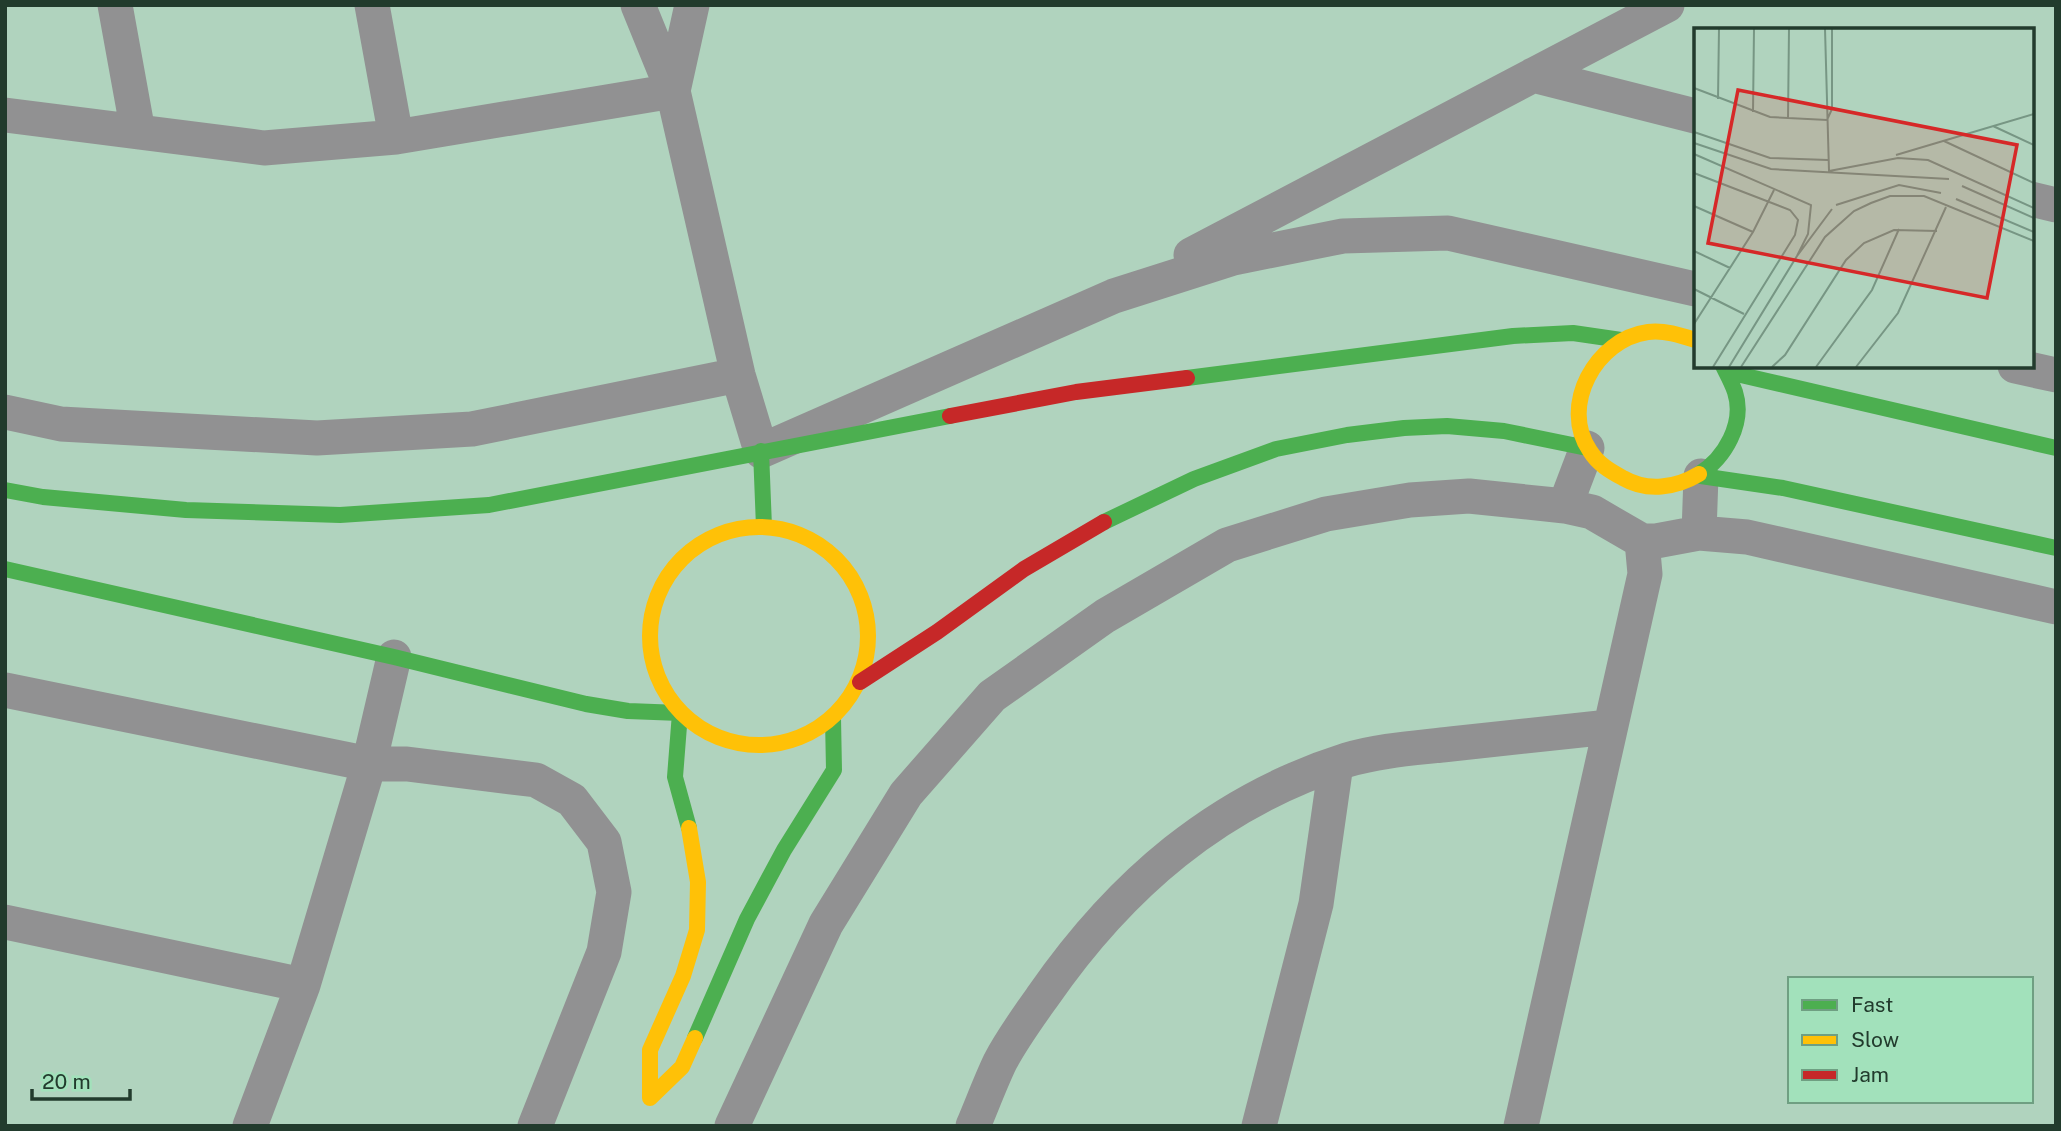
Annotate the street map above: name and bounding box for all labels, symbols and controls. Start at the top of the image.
inset map [1694,28,2033,368]
legend [1788,977,2033,1103]
text: Fast [1851,992,1893,1017]
text: Slow [1851,1027,1899,1052]
scale bar [32,1058,130,1102]
text: Jam [1851,1062,1889,1087]
text: 20 m [42,1069,91,1094]

